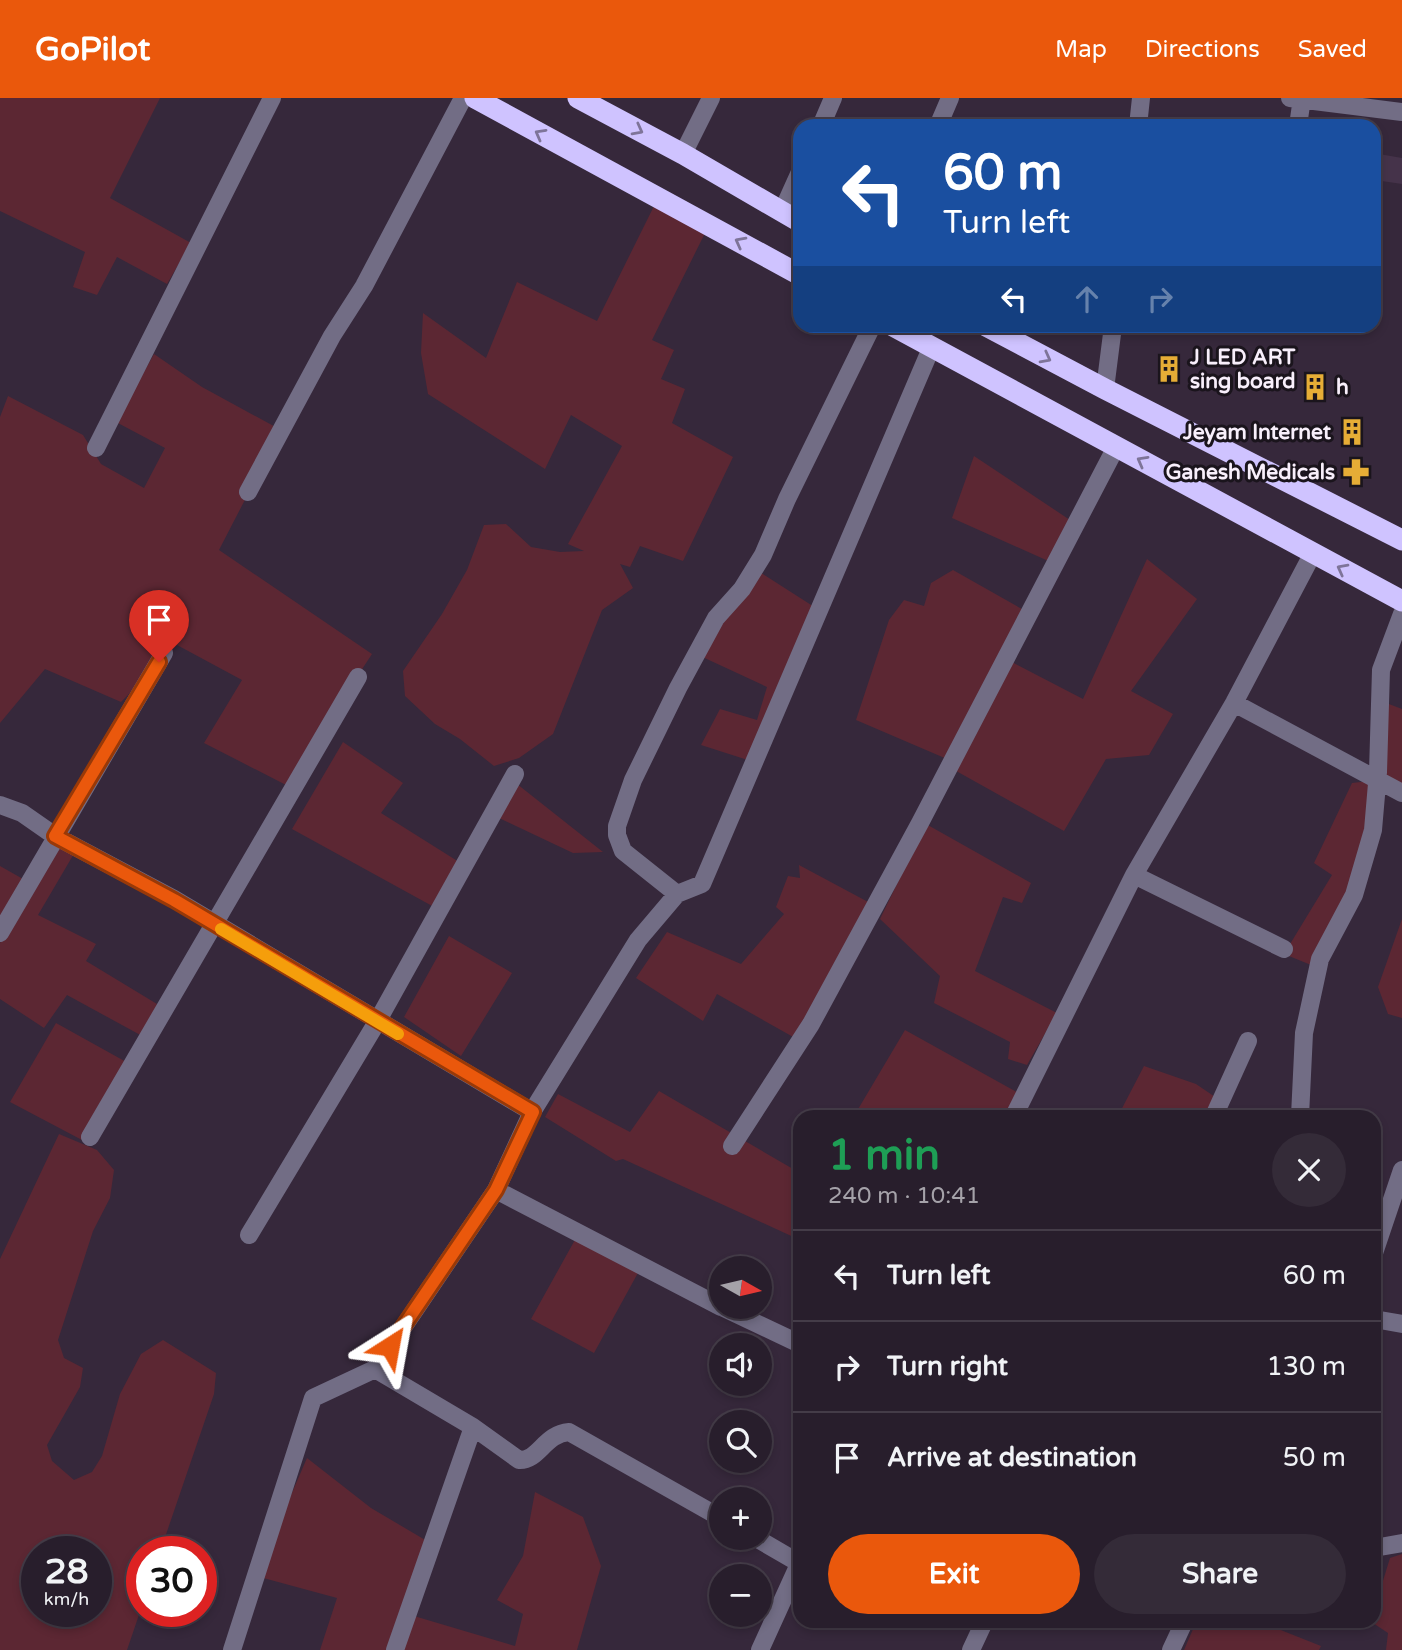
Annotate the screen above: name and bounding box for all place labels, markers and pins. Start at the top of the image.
place label: J LED ART sing board [1189,345,1296,394]
building icon: J LED ART sing board [1154,354,1184,384]
building icon: h [1300,372,1330,402]
place label: h [1336,375,1349,400]
building icon: Jeyam Internet [1337,417,1367,447]
place label: Jeyam Internet [1182,420,1331,445]
pharmacy icon: Ganesh Medicals [1341,457,1371,487]
place label: Ganesh Medicals [1166,460,1335,485]
pin [129,590,189,662]

